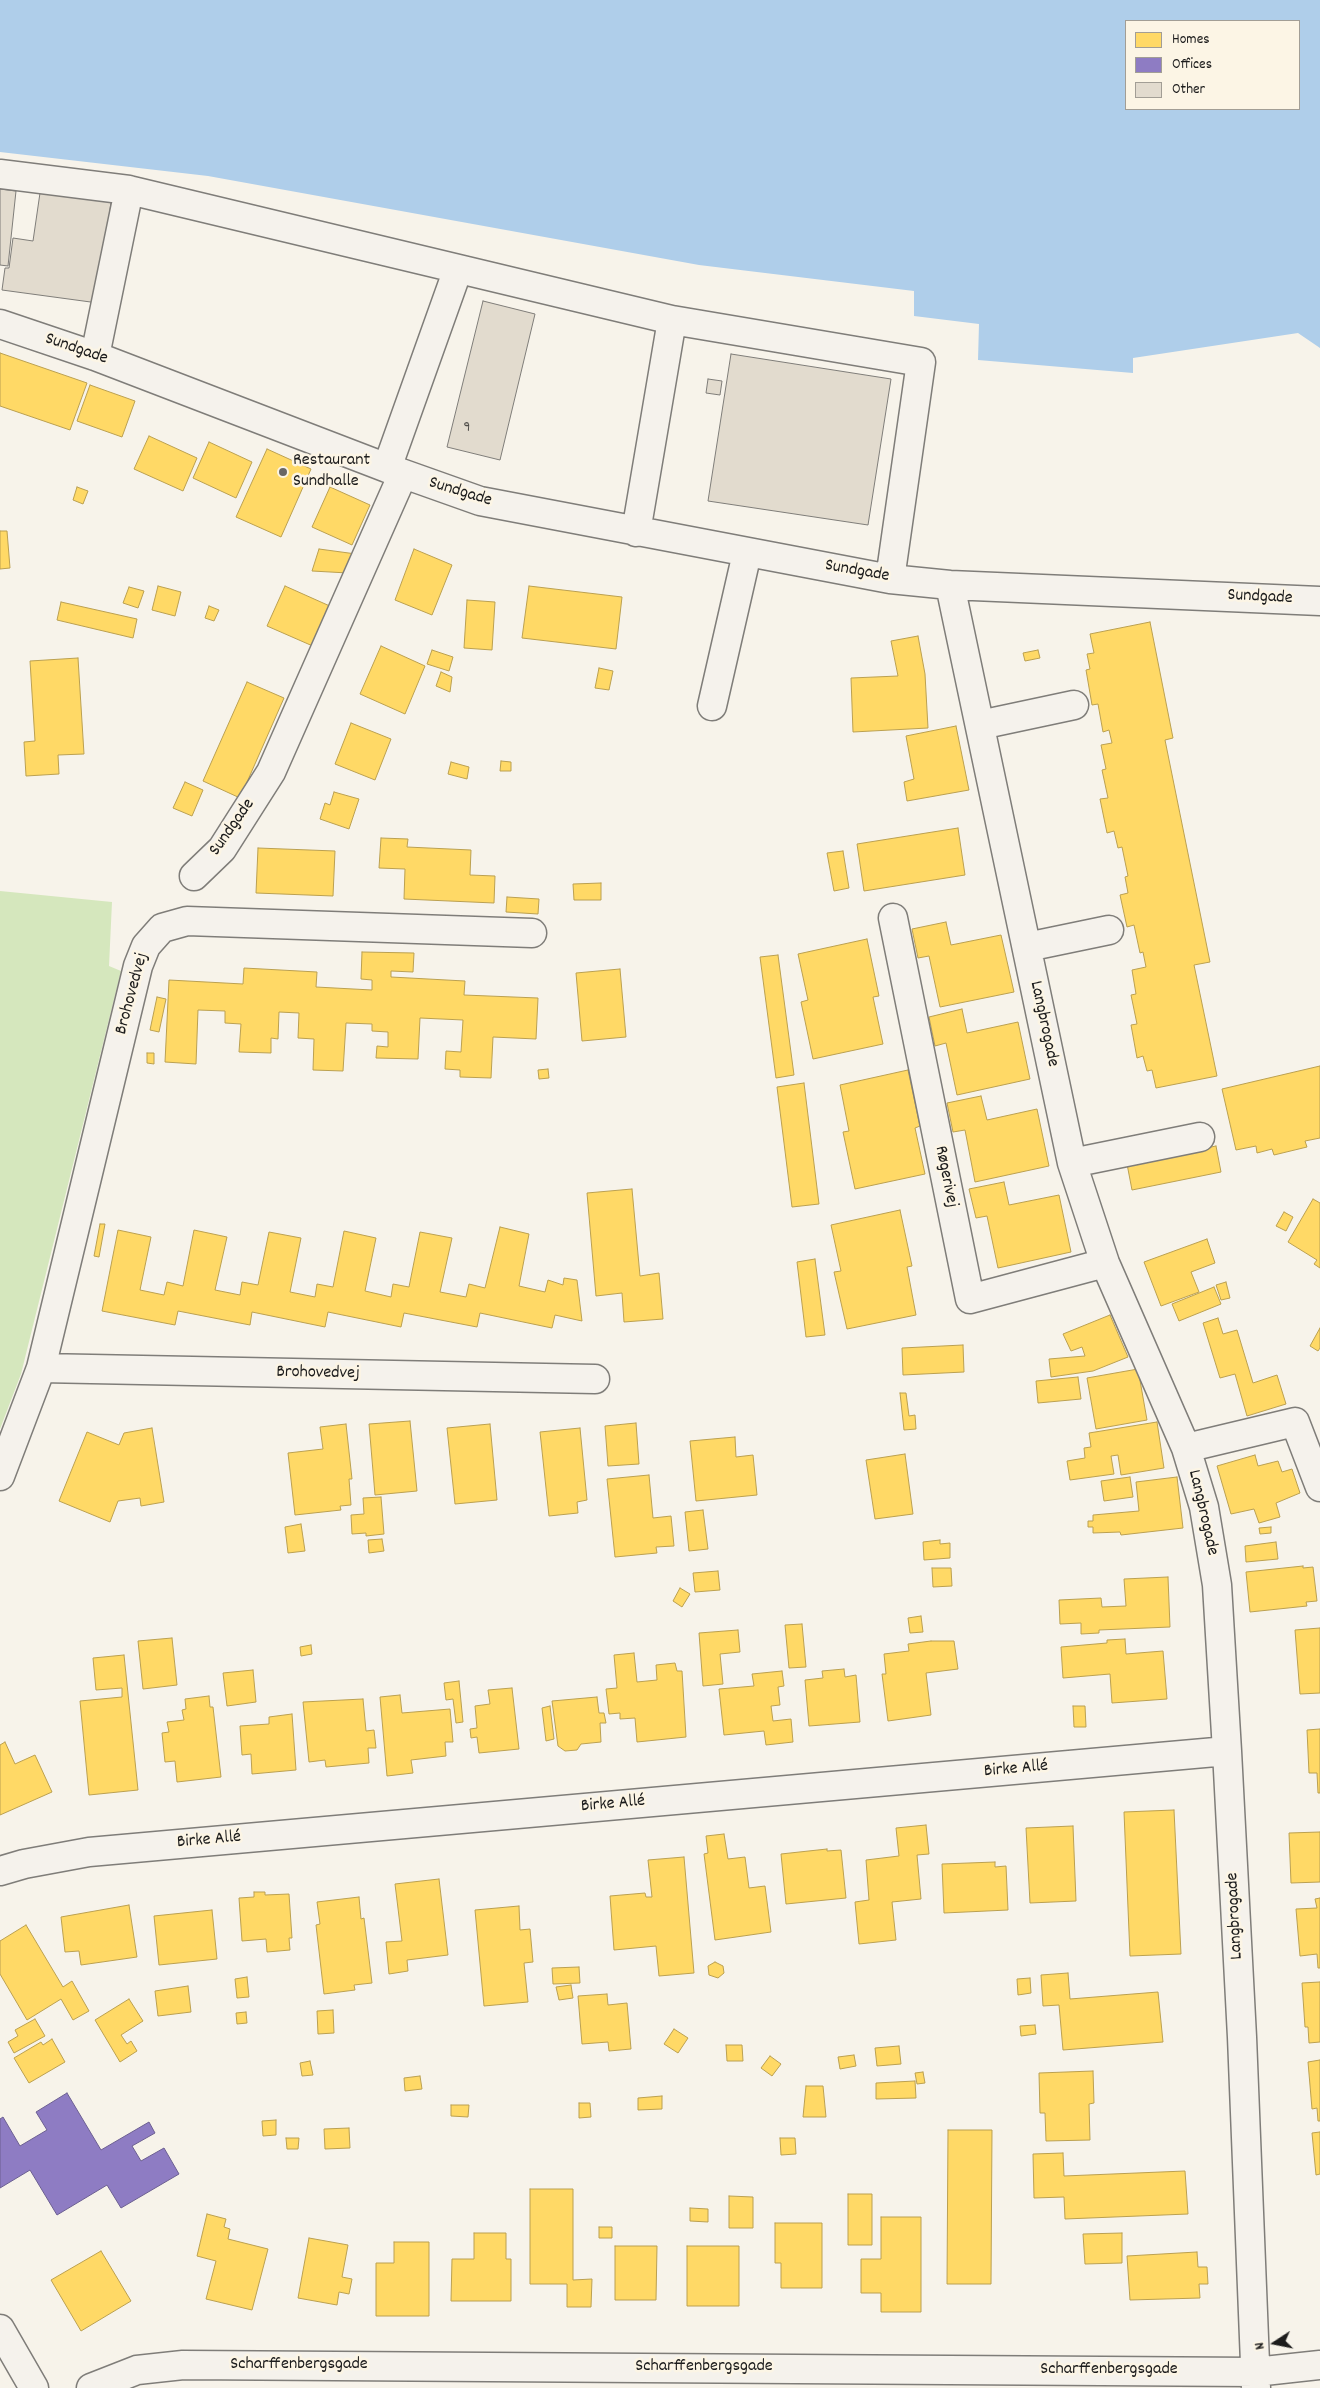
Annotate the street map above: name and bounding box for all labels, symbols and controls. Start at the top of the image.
legend [1125,20,1300,110]
text: Homes [1172,29,1210,51]
text: Offices [1172,54,1212,76]
text: Other [1172,79,1205,101]
street label: Sundgade [42,329,110,371]
house number: 9 [464,420,470,438]
place label: Restaurant Sundhalle [293,451,370,494]
marker: Restaurant Sundhalle [277,466,289,478]
street label: Sundgade [426,473,494,513]
street label: Sundgade [823,556,891,588]
street label: Sundgade [1227,586,1293,610]
street label: Sundgade [205,795,261,861]
street label: Brohovedvej [112,951,154,1037]
street label: Langbrogade [1023,979,1063,1069]
street label: Røgerivej [928,1144,962,1210]
street label: Brohovedvej [276,1362,360,1386]
street label: Langbrogade [1182,1468,1222,1558]
street label: Birke Allé [983,1756,1049,1784]
street label: Birke Allé [580,1791,646,1819]
street label: Birke Allé [176,1827,242,1855]
street label: Langbrogade [1223,1872,1249,1960]
north arrow [1250,2318,1300,2368]
text: N [1250,2341,1271,2351]
street label: Scharffenbergsgade [230,2355,368,2377]
street label: Scharffenbergsgade [635,2357,773,2379]
street label: Scharffenbergsgade [1040,2360,1178,2382]

